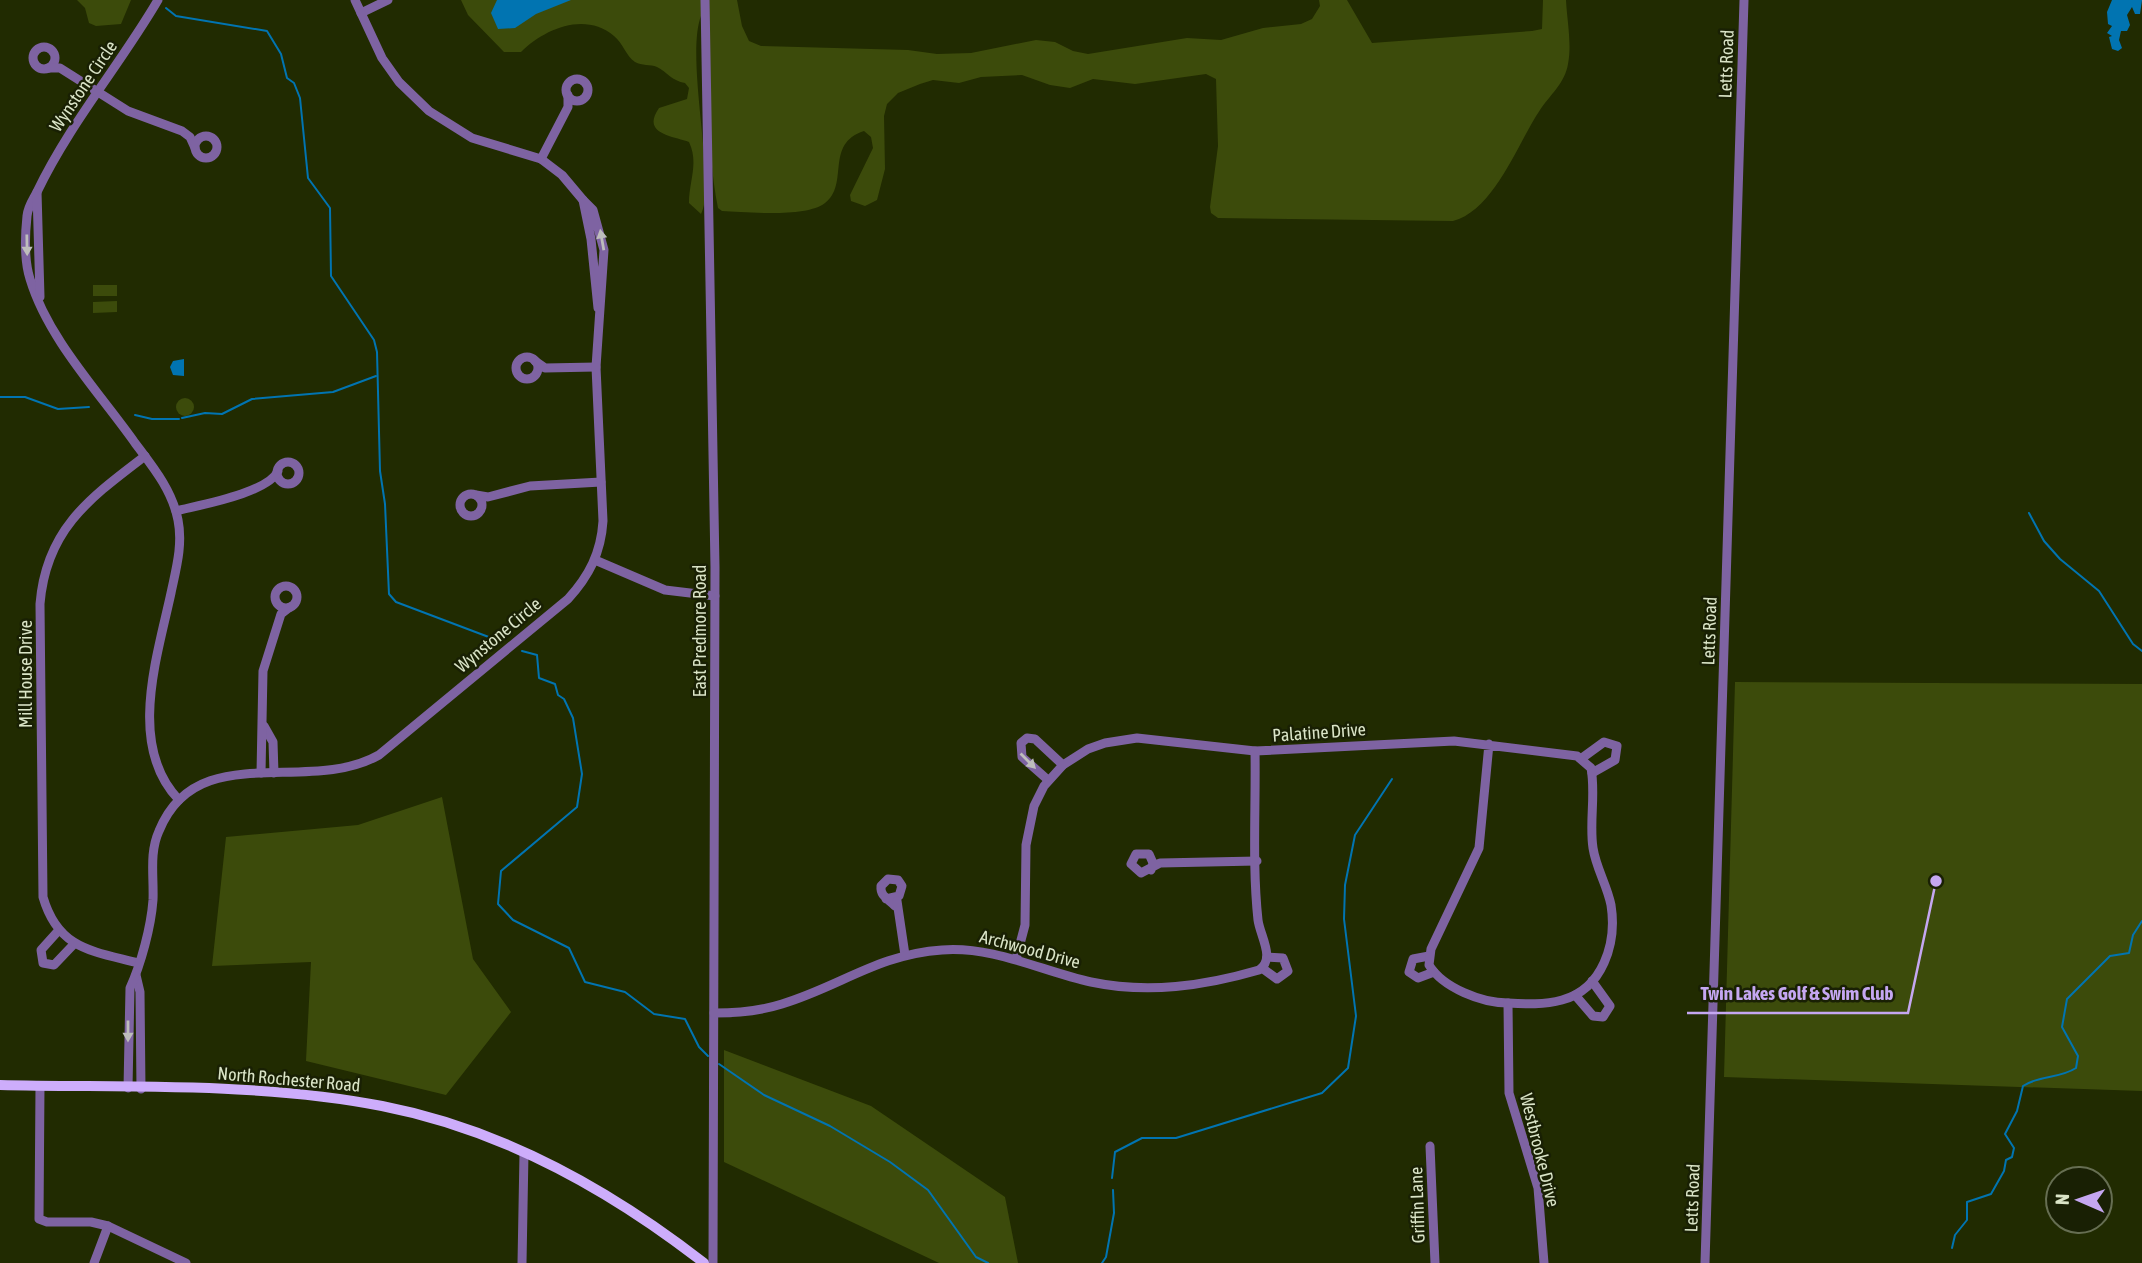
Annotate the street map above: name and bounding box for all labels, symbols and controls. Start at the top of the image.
street label: Letts Road [1714,29,1738,99]
street label: Wynstone Circle [45,36,121,136]
one-way arrow [596,229,607,251]
one-way arrow [21,235,33,257]
street label: East Predmore Road [689,565,710,697]
street label: Wynstone Circle [451,593,545,677]
street label: Letts Road [1697,596,1721,666]
street label: Mill House Drive [15,620,36,728]
street label: Palatine Drive [1272,718,1366,746]
one-way arrow [1020,753,1037,770]
street label: Archwood Drive [978,926,1082,972]
callout: Twin Lakes Golf & Swim Club [1687,973,1908,1013]
text: Twin Lakes Golf & Swim Club [1700,982,1894,1004]
one-way arrow [122,1020,134,1042]
street label: North Rochester Road [217,1062,361,1096]
street label: Westbrooke Drive [1516,1091,1564,1209]
street label: Letts Road [1680,1163,1704,1233]
north arrow [2044,1165,2114,1235]
street label: Griffin Lane [1405,1166,1429,1244]
text: N [2051,1193,2073,1205]

